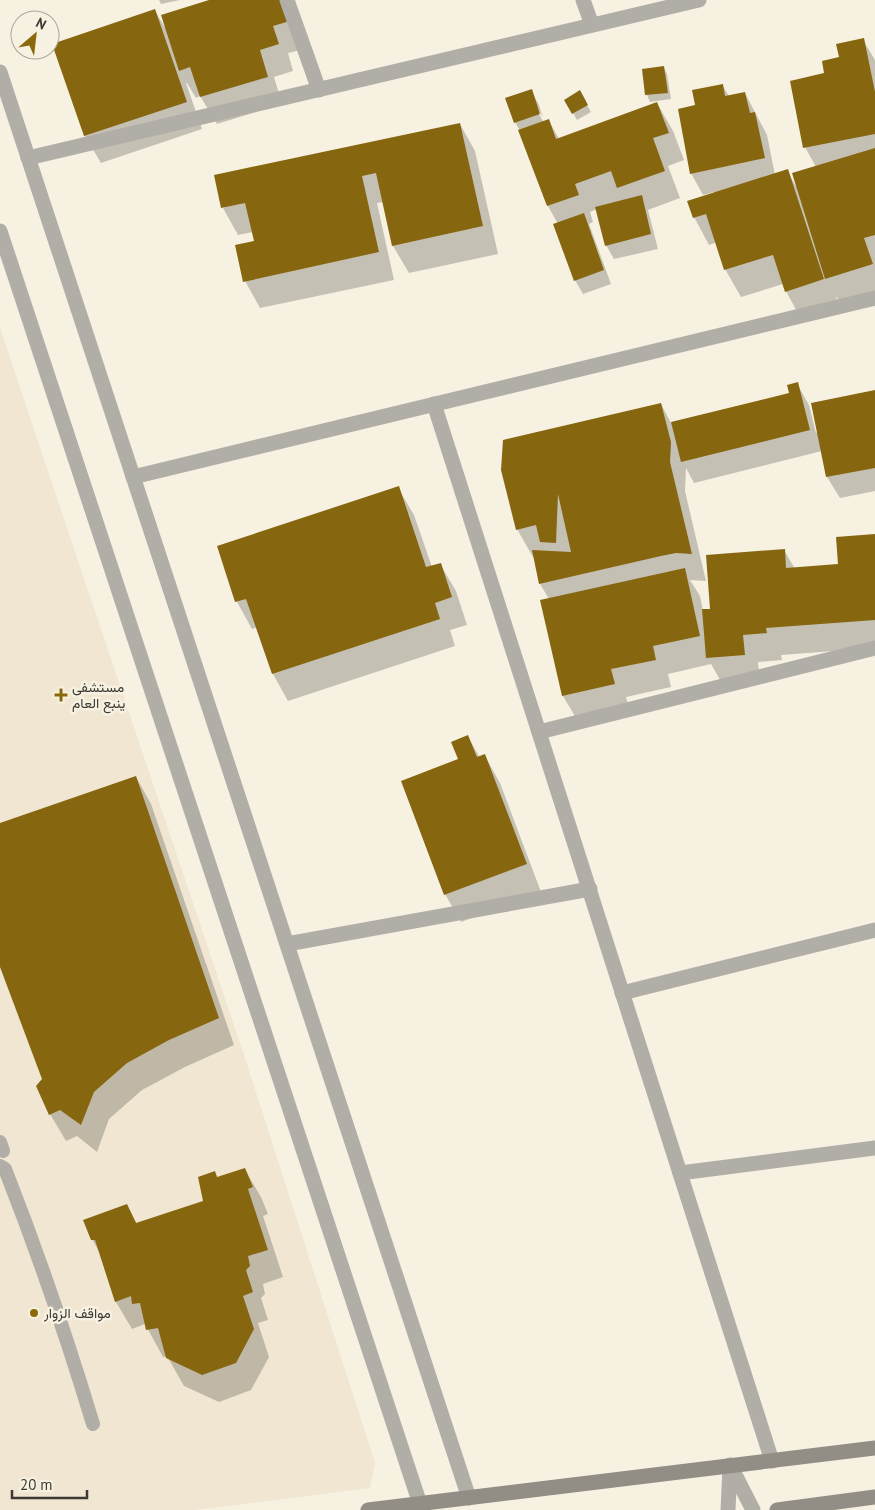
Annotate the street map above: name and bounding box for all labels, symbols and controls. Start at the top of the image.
north arrow [10,10,60,60]
text: N [33,13,49,34]
place label: مستشفى ينبع العام [72,678,125,714]
marker: مستشفى ينبع العام [54,688,68,702]
place label: مواقف الزوار [43,1304,111,1322]
marker: مواقف الزوار [28,1307,40,1319]
scale bar [12,1468,88,1500]
text: 20 m [20,1475,53,1494]

